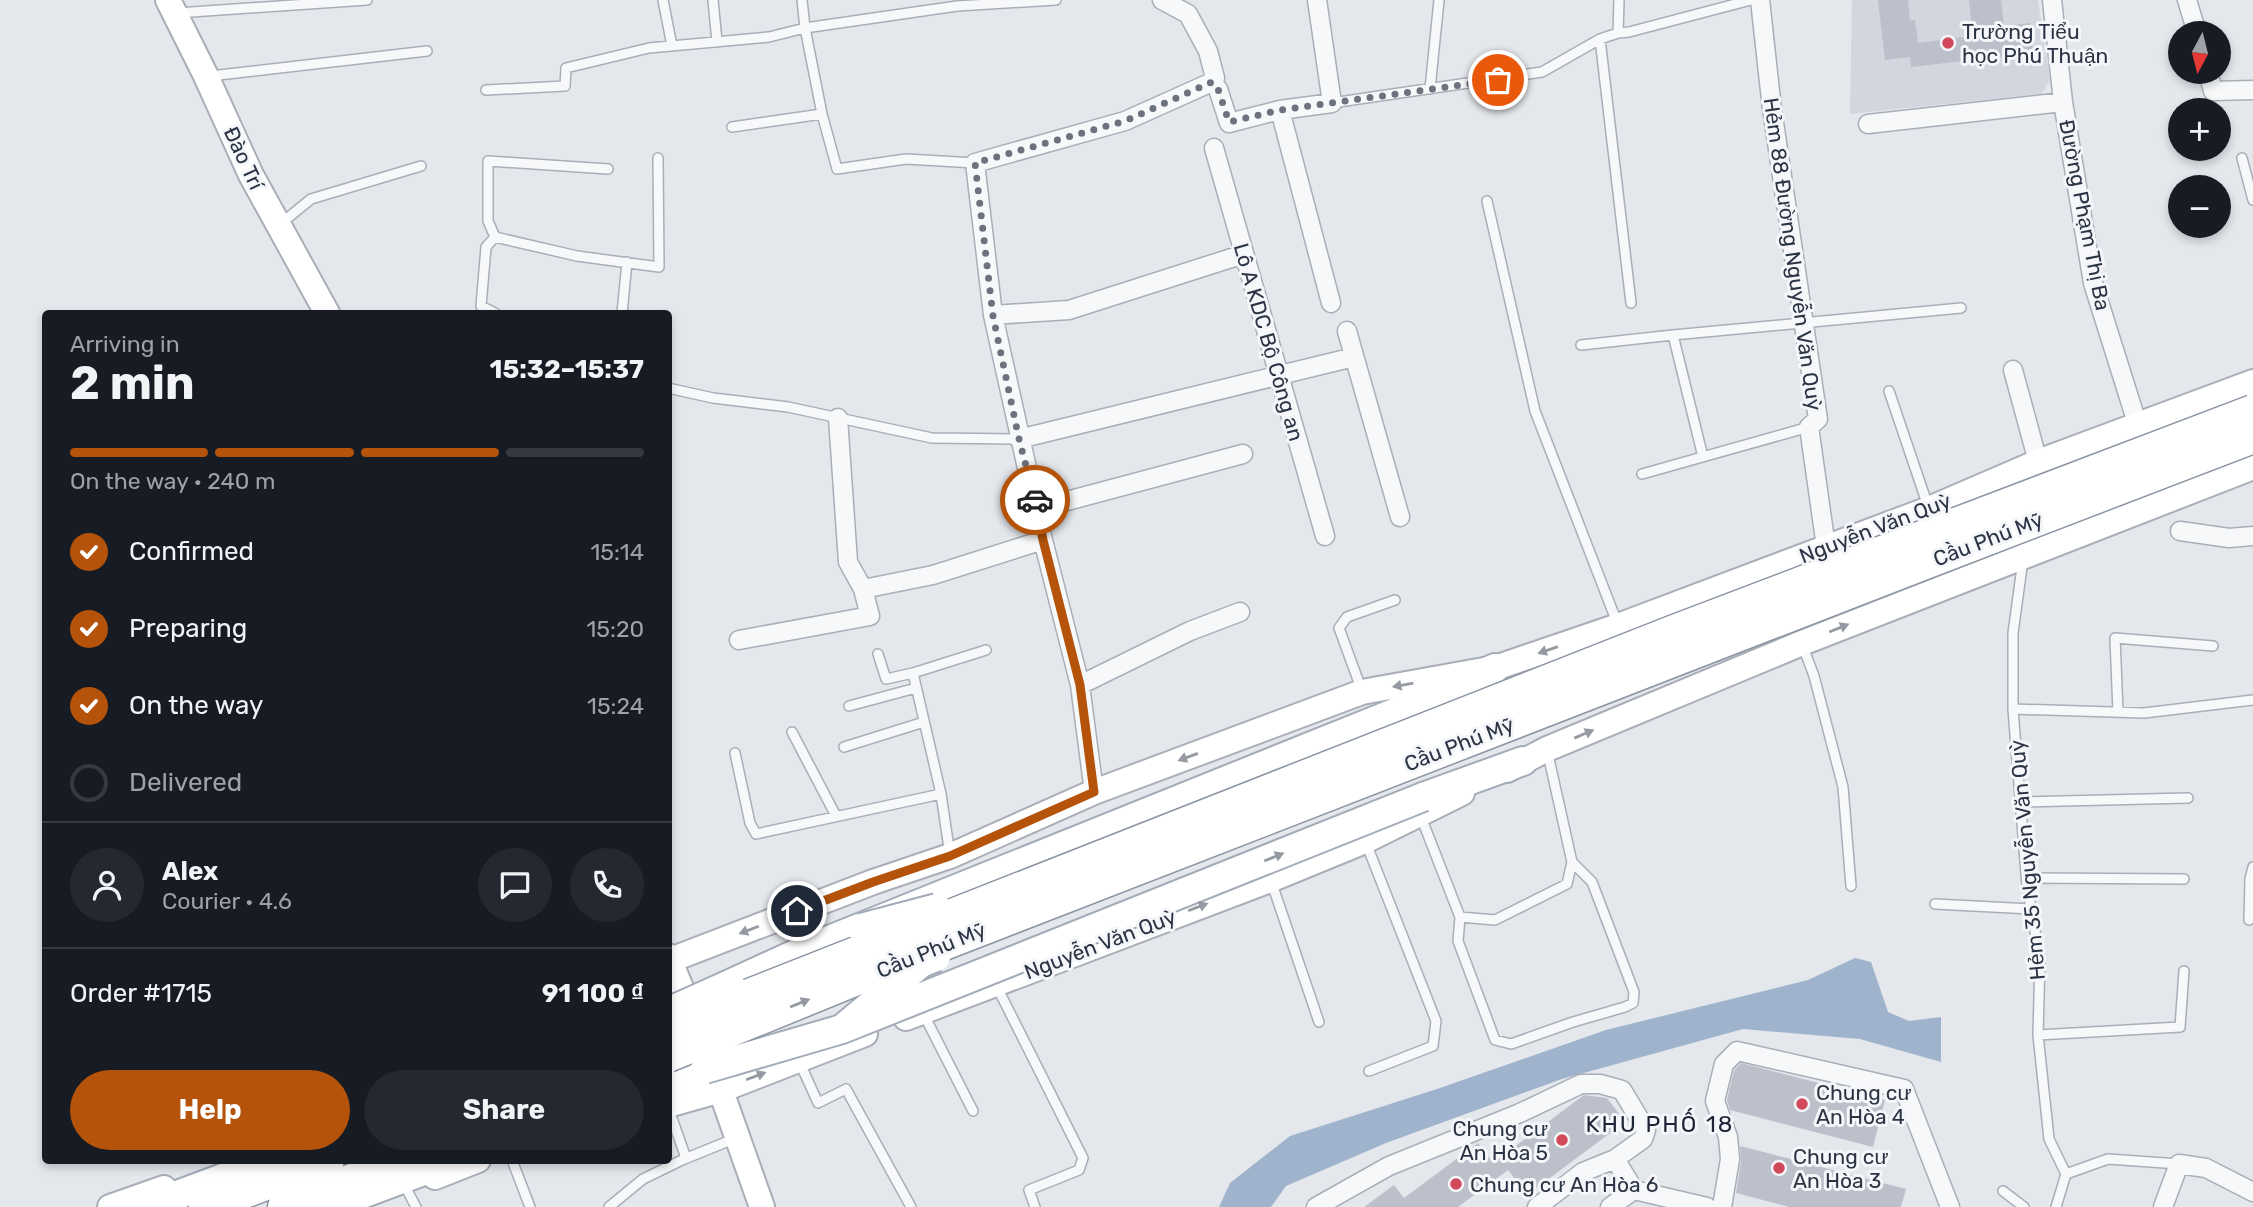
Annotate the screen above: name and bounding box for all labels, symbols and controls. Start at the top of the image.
place label: Trường Tiểu học Phú Thuận [1962,19,2108,68]
north arrow [2168,21,2231,84]
map controls [2168,21,2231,238]
marker: Trường Tiểu học Phú Thuận [1940,35,1956,51]
pin [1468,50,1528,110]
icon: bag [1479,61,1517,99]
street label: Hẻm 88 Đường Nguyễn Văn Quỳ [1759,96,1827,412]
button: + [2168,98,2231,161]
street label: Đường Phạm Thị Ba [2054,117,2116,313]
street label: Đào Trí [219,123,270,194]
button: − [2168,175,2231,238]
street label: Lô A KDC Bộ Công an [1229,240,1309,444]
text: Arriving in [70,330,180,358]
text: 15:32–15:37 [490,354,644,385]
text: 2 min [70,356,195,411]
courier [1000,465,1070,535]
text: On the way · 240 m [70,467,275,495]
icon: car [1016,481,1054,519]
street label: Nguyễn Văn Quỳ [1796,487,1955,568]
street label: Cầu Phú Mỹ [1930,506,2047,571]
icon: check [70,533,108,571]
text: Confirmed [129,536,254,567]
text: 15:14 [590,538,644,566]
icon: check [70,610,108,648]
text: Preparing [129,613,247,644]
text: 15:20 [587,615,644,643]
one-way arrow [1829,622,1850,633]
one-way arrow [1538,645,1559,656]
one-way arrow [1392,680,1414,691]
icon: check [70,687,108,725]
text: On the way [129,690,263,721]
text: 15:24 [587,692,644,720]
street label: Cầu Phú Mỹ [1401,711,1518,776]
one-way arrow [1573,728,1594,739]
street label: Hẻm 35 Nguyễn Văn Quỳ [2004,738,2050,981]
one-way arrow [1178,752,1199,763]
text: Delivered [129,767,242,798]
button: person [70,848,144,922]
button: chat [478,848,552,922]
button: phone [570,848,644,922]
one-way arrow [1263,851,1284,862]
text: Alex [162,856,218,887]
pin [767,881,827,941]
text: Courier · 4.6 [162,887,292,915]
icon: home [778,892,816,930]
one-way arrow [1187,902,1208,913]
street label: Nguyễn Văn Quỳ [1021,903,1180,984]
street label: Cầu Phú Mỹ [873,917,990,983]
one-way arrow [738,924,759,935]
text: Order #1715 [70,978,212,1009]
text: 91 100 ₫ [542,978,644,1009]
one-way arrow [789,997,810,1008]
button: Help [70,1070,350,1150]
button: Share [364,1070,644,1150]
one-way arrow [746,1070,767,1081]
place label: Chung cư An Hòa 4 [1816,1080,1911,1129]
marker: Chung cư An Hòa 4 [1794,1096,1810,1112]
district label: KHU PHỐ 18 [1586,1108,1734,1138]
place label: Chung cư An Hòa 5 [1453,1116,1548,1165]
marker: Chung cư An Hòa 5 [1554,1132,1570,1148]
place label: Chung cư An Hòa 3 [1793,1144,1888,1193]
marker: Chung cư An Hòa 3 [1771,1160,1787,1176]
place label: Chung cư An Hòa 6 [1470,1172,1658,1197]
marker: Chung cư An Hòa 6 [1448,1176,1464,1192]

